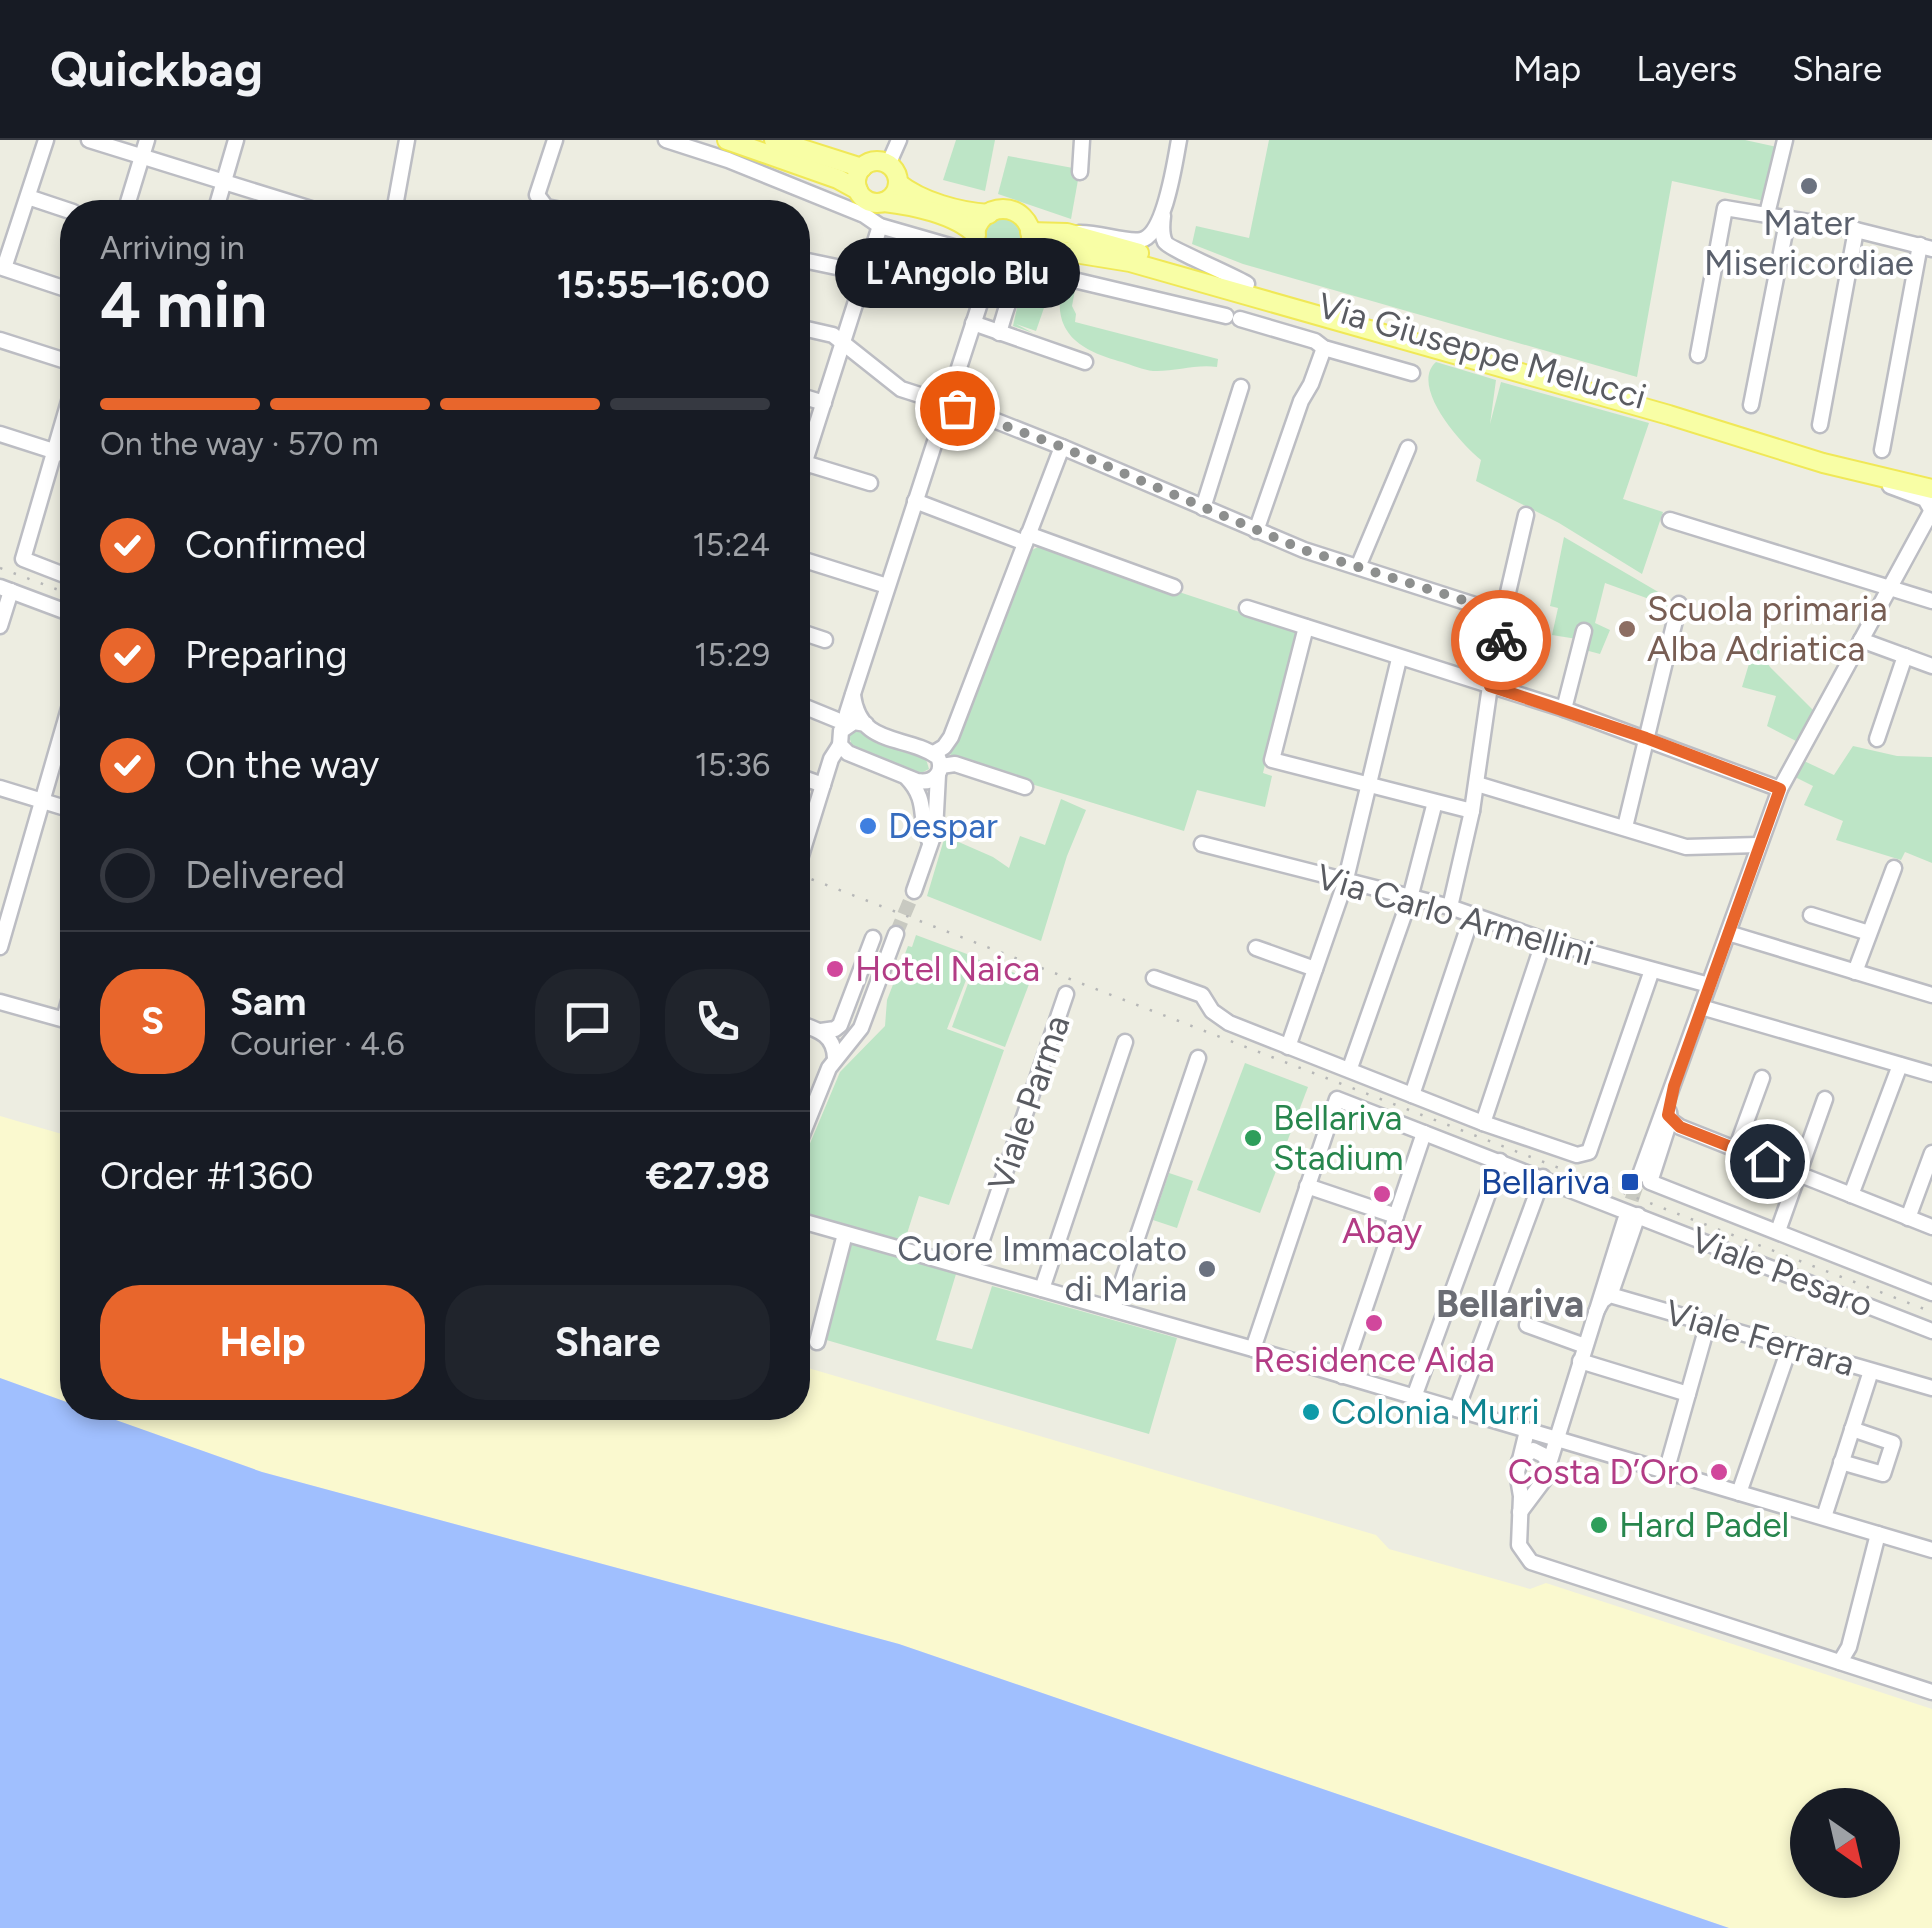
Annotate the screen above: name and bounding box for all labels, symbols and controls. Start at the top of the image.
text: Quickbag [50,40,263,98]
text: Map [1513,48,1581,90]
text: Layers [1636,48,1737,90]
text: Share [1792,48,1882,90]
marker: Mater Misericordiae [1798,175,1820,197]
place label: Mater Misericordiae [1704,202,1914,284]
text: Arriving in [100,229,245,267]
callout: L'Angolo Blu [834,238,1080,308]
text: L'Angolo Blu [866,254,1049,292]
text: 15:55–16:00 [557,262,770,308]
text: 4 min [100,265,267,343]
street label: Via Giuseppe Melucci [1313,284,1651,418]
pin [915,366,1000,451]
icon: bag [930,381,985,436]
text: On the way · 570 m [100,425,379,463]
icon: check [100,518,155,573]
text: Confirmed [185,522,367,568]
text: 15:24 [693,526,770,564]
place label: Scuola primaria Alba Adriatica [1647,588,1888,670]
courier [1451,590,1551,690]
icon: bike [1474,613,1529,668]
marker: Scuola primaria Alba Adriatica [1616,618,1638,640]
icon: check [100,628,155,683]
text: Preparing [185,632,347,678]
text: 15:29 [694,636,770,674]
icon: check [100,738,155,793]
text: On the way [185,742,379,788]
text: 15:36 [695,746,770,784]
place label: Despar [888,805,998,847]
marker: Despar [857,815,879,837]
text: Delivered [185,852,345,898]
street label: Via Carlo Armellini [1312,855,1598,975]
place label: Hotel Naica [855,948,1040,990]
marker: Hotel Naica [824,958,846,980]
button: chat [535,969,640,1074]
button: phone [665,969,770,1074]
text: Sam [230,979,306,1025]
text: S [141,998,164,1044]
street label: Viale Parma [979,1010,1079,1196]
text: Courier · 4.6 [230,1025,405,1063]
place label: Bellariva Stadium [1273,1097,1403,1179]
pin [1725,1119,1810,1204]
marker: Bellariva Stadium [1242,1127,1264,1149]
icon: home [1740,1134,1795,1189]
text: Order #1360 [100,1153,314,1199]
text: €27.98 [646,1153,770,1199]
place label: Bellariva [1481,1161,1610,1203]
marker: Bellariva [1619,1171,1641,1193]
marker: Abay [1371,1183,1393,1205]
place label: Abay [1342,1210,1423,1252]
street label: Viale Pesaro [1685,1218,1879,1326]
place label: Cuore Immacolato di Maria [897,1228,1187,1310]
marker: Cuore Immacolato di Maria [1196,1258,1218,1280]
district label: Bellariva [1436,1281,1584,1327]
button: Help [100,1285,425,1400]
button: Share [445,1285,770,1400]
street label: Viale Ferrara [1661,1291,1859,1385]
marker: Residence Aida [1363,1312,1385,1334]
place label: Residence Aida [1253,1339,1495,1381]
place label: Colonia Murri [1331,1391,1540,1433]
marker: Colonia Murri [1300,1401,1322,1423]
place label: Costa D’Oro [1508,1451,1699,1493]
marker: Costa D’Oro [1708,1461,1730,1483]
place label: Hard Padel [1619,1504,1789,1546]
marker: Hard Padel [1588,1514,1610,1536]
north arrow [1790,1788,1900,1898]
map controls [1790,1788,1900,1898]

